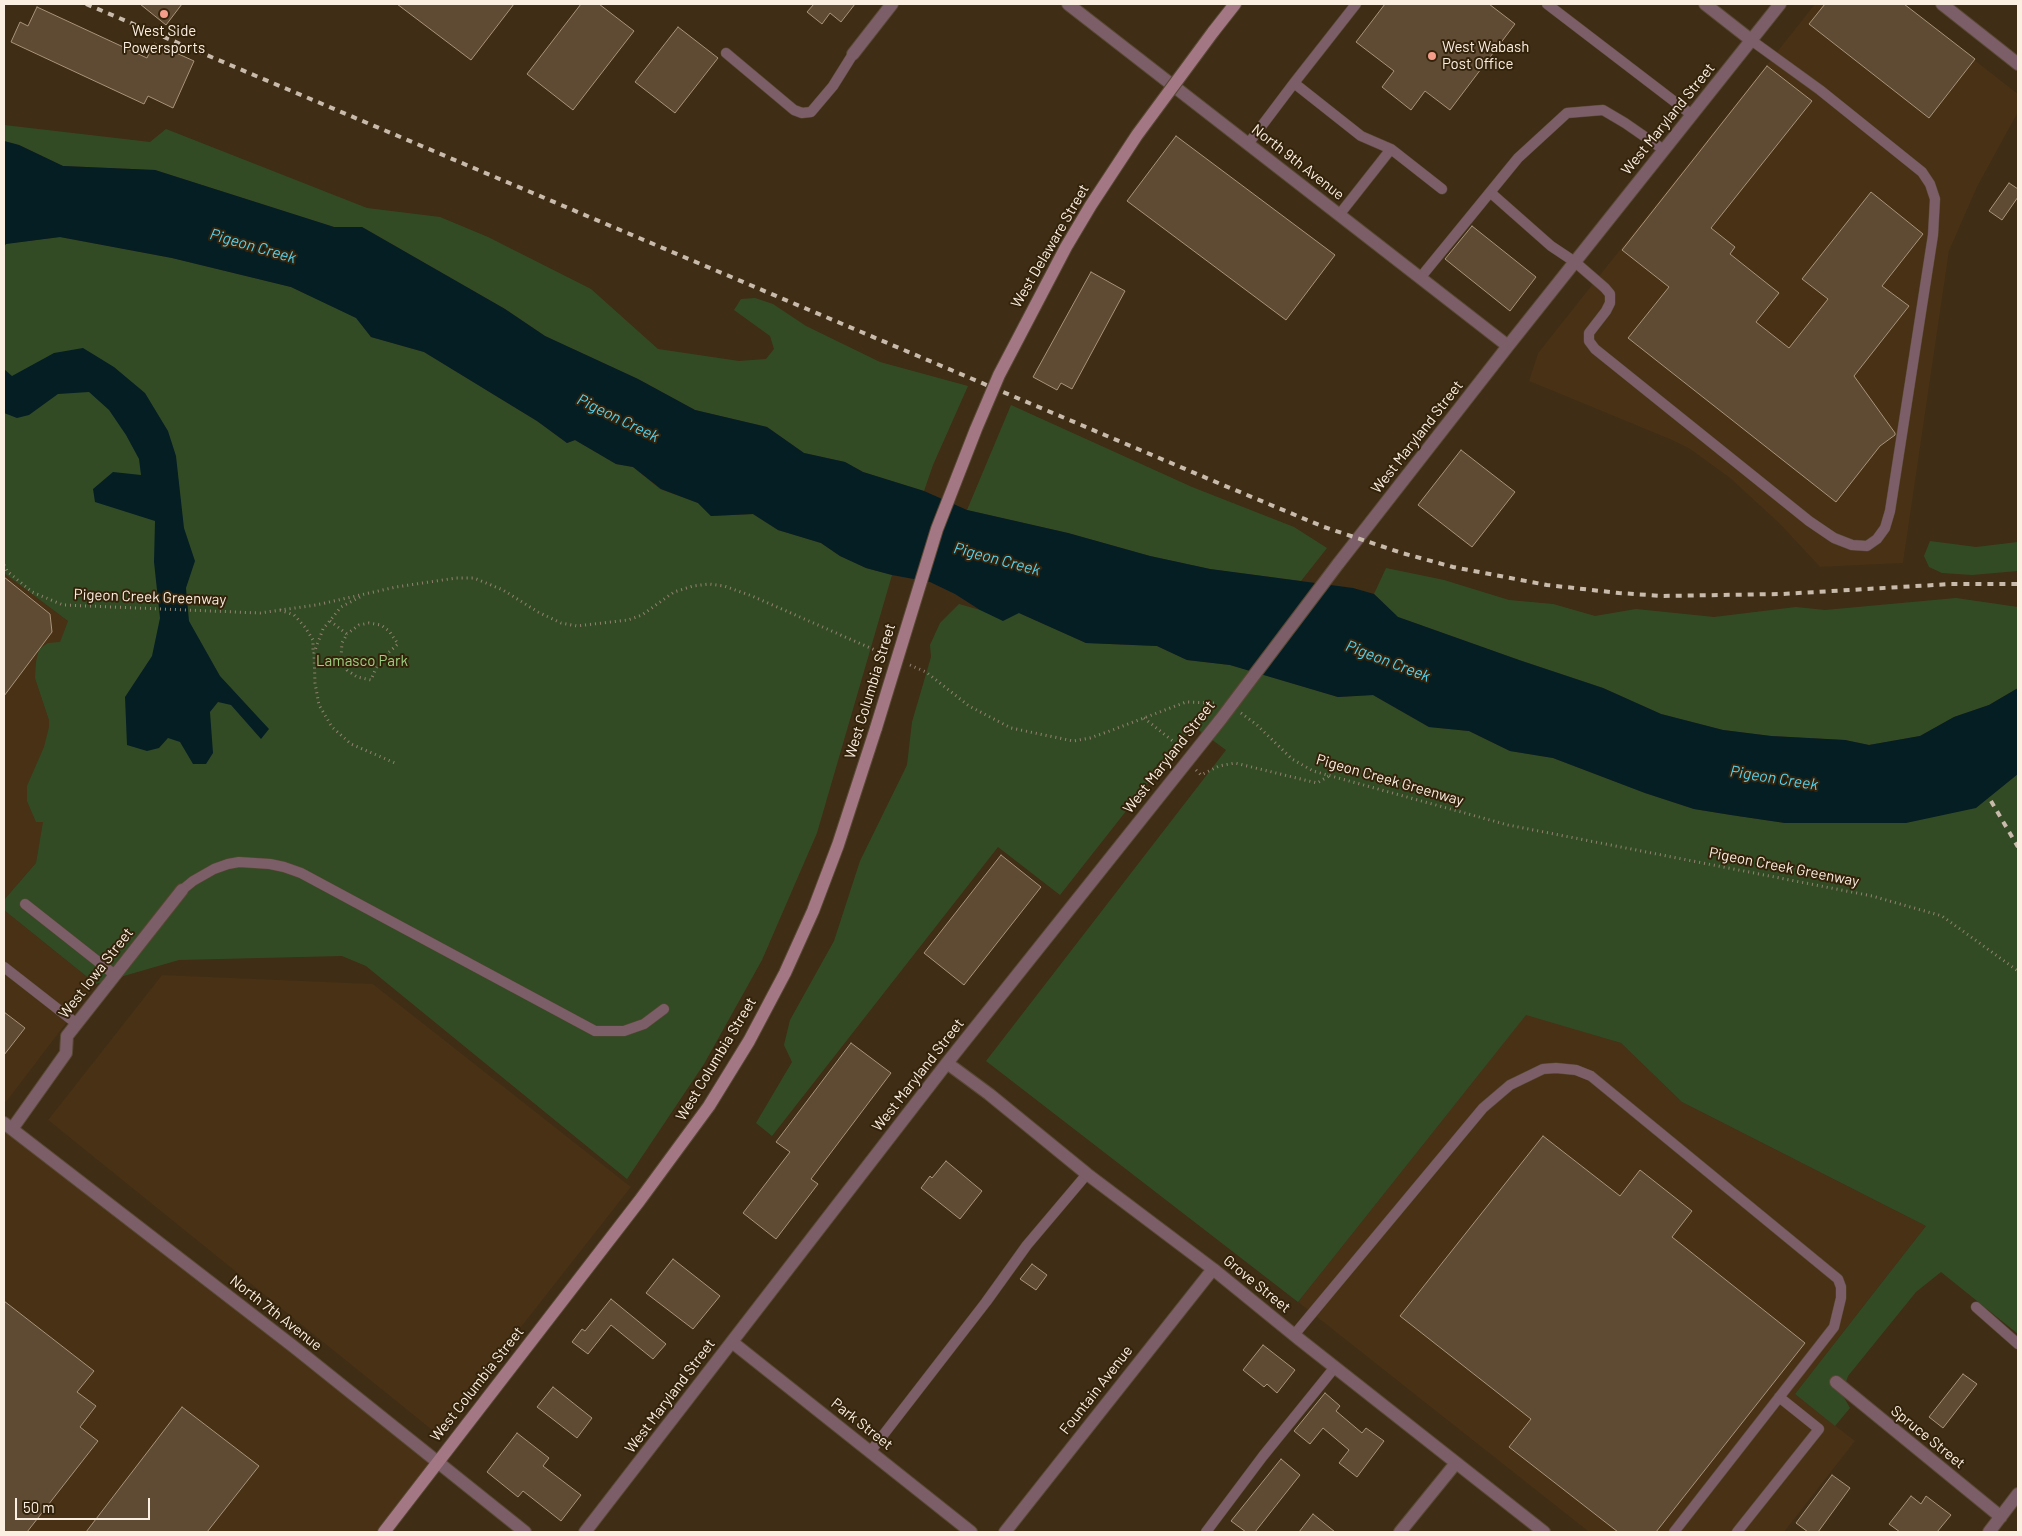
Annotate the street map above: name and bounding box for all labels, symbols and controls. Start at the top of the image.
marker: West Side Powersports [158,8,170,20]
place label: West Side Powersports [123,22,205,57]
place label: West Wabash Post Office [1442,38,1529,73]
marker: West Wabash Post Office [1426,50,1438,62]
street label: West Maryland Street [1617,60,1719,178]
street label: North 9th Avenue [1248,120,1348,204]
street label: West Delaware Street [1007,181,1093,311]
water label: Pigeon Creek [208,225,298,267]
street label: West Maryland Street [1367,377,1467,497]
water label: Pigeon Creek [574,390,662,446]
water label: Pigeon Creek [952,538,1042,580]
street label: Pigeon Creek Greenway [73,585,227,609]
street label: West Columbia Street [841,621,899,761]
water label: Pigeon Creek [1343,636,1433,686]
park label: Lamasco Park [316,652,408,670]
street label: West Maryland Street [1119,697,1219,817]
street label: Pigeon Creek Greenway [1314,750,1466,810]
water label: Pigeon Creek [1729,762,1819,794]
street label: Pigeon Creek Greenway [1707,844,1861,890]
street label: West Iowa Street [55,924,137,1022]
street label: West Columbia Street [672,994,760,1124]
street label: West Maryland Street [868,1015,968,1135]
street label: Grove Street [1220,1251,1294,1317]
street label: North 7th Avenue [226,1271,326,1355]
street label: West Columbia Street [427,1323,527,1445]
street label: West Maryland Street [621,1335,719,1457]
street label: Fountain Avenue [1056,1342,1136,1438]
street label: Park Street [828,1394,896,1454]
street label: Spruce Street [1887,1402,1969,1472]
scale bar [18,1488,152,1520]
text: 50 m [23,1498,55,1516]

